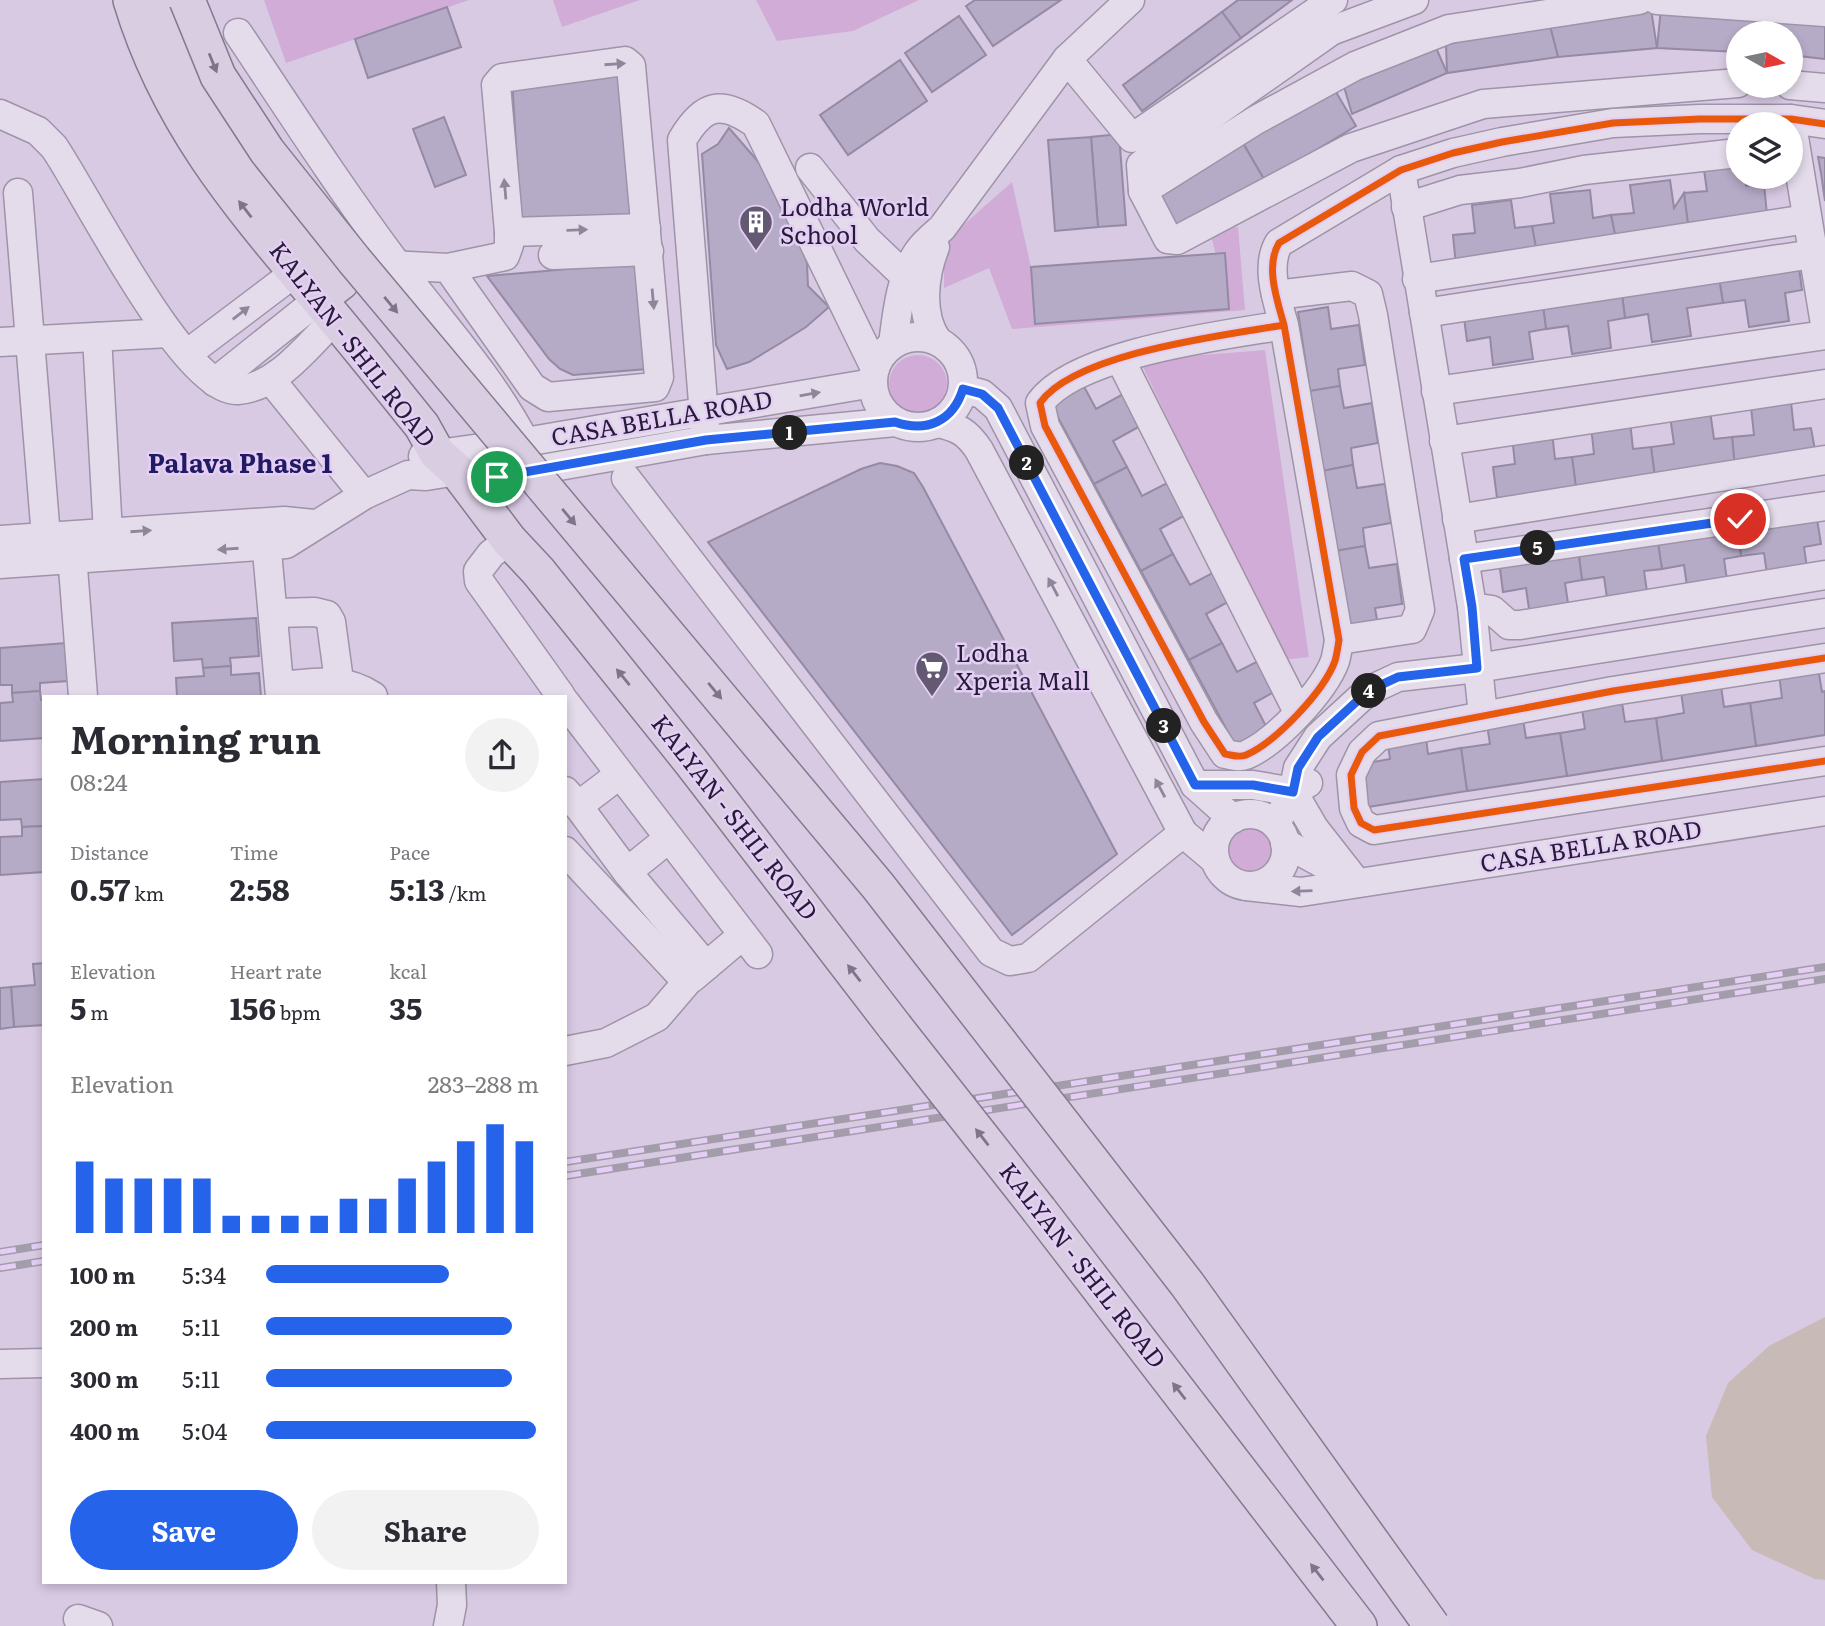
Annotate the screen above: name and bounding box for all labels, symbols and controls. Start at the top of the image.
north arrow [1726,21,1802,98]
map controls [1726,21,1803,189]
one-way arrow [207,53,218,74]
one-way arrow [604,58,626,69]
button: layers [1726,112,1803,189]
one-way arrow [499,177,510,199]
place label: Lodha World School [780,188,929,251]
one-way arrow [238,201,253,218]
building icon: Lodha World School [737,203,775,252]
one-way arrow [566,225,588,236]
street label: KALYAN - SHIL ROAD [262,233,446,454]
one-way arrow [648,289,659,311]
one-way arrow [383,296,398,313]
one-way arrow [232,306,250,320]
street label: CASA BELLA ROAD [548,380,775,453]
one-way arrow [799,388,821,399]
pin: 1 [772,416,808,450]
text: 1 [786,418,793,446]
district label: Palava Phase 1 [148,442,333,481]
pin: 2 [1010,446,1044,480]
pin [467,447,527,507]
text: 2 [1021,448,1032,476]
icon: arrive [478,458,516,496]
pin [1710,489,1770,549]
icon: check [1721,500,1759,538]
one-way arrow [561,507,576,525]
one-way arrow [131,525,153,536]
pin: 5 [1520,530,1556,566]
text: 5 [1532,533,1543,561]
one-way arrow [217,543,239,554]
one-way arrow [1048,576,1060,596]
place label: Lodha Xperia Mall [956,634,1090,697]
supermarket icon: Lodha Xperia Mall [913,649,951,698]
one-way arrow [616,669,631,687]
pin: 4 [1352,674,1386,708]
text: 4 [1363,676,1374,704]
one-way arrow [707,683,722,700]
street label: KALYAN - SHIL ROAD [644,706,828,927]
pin: 3 [1146,708,1182,744]
text: Morning run [70,709,321,766]
text: 3 [1158,711,1169,739]
button: share [465,718,539,792]
text: 08:24 [70,764,128,798]
one-way arrow [1154,777,1166,797]
street label: CASA BELLA ROAD [1477,810,1704,879]
text: Distance [70,838,149,866]
text: Time [230,838,278,866]
text: Pace [389,838,430,866]
text: 0.57 [70,866,130,910]
text: 2:58 [230,866,290,910]
text: 5:13 [389,866,445,910]
text: km [130,879,164,907]
text: /km [445,879,487,907]
one-way arrow [1291,885,1313,896]
text: Elevation [70,957,156,985]
text: Heart rate [230,957,322,985]
text: kcal [389,957,427,985]
one-way arrow [846,964,861,982]
text: 5 [70,985,86,1029]
text: 156 [230,985,276,1029]
text: 35 [389,985,422,1029]
text: m [86,998,109,1026]
text: bpm [276,998,321,1026]
text: Elevation [70,1066,174,1100]
text: 283–288 m [428,1066,539,1100]
one-way arrow [975,1129,990,1146]
street label: KALYAN - SHIL ROAD [992,1154,1176,1375]
text: 100 m [70,1257,135,1291]
text: 5:34 [182,1257,226,1291]
text: 200 m [70,1309,138,1343]
text: 5:11 [182,1309,220,1343]
text: 300 m [70,1361,139,1395]
text: 5:11 [182,1361,220,1395]
one-way arrow [1171,1383,1186,1401]
text: 400 m [70,1413,140,1447]
text: 5:04 [182,1413,227,1447]
button: Save [70,1490,298,1570]
button: Share [312,1490,539,1570]
one-way arrow [1311,1563,1325,1581]

